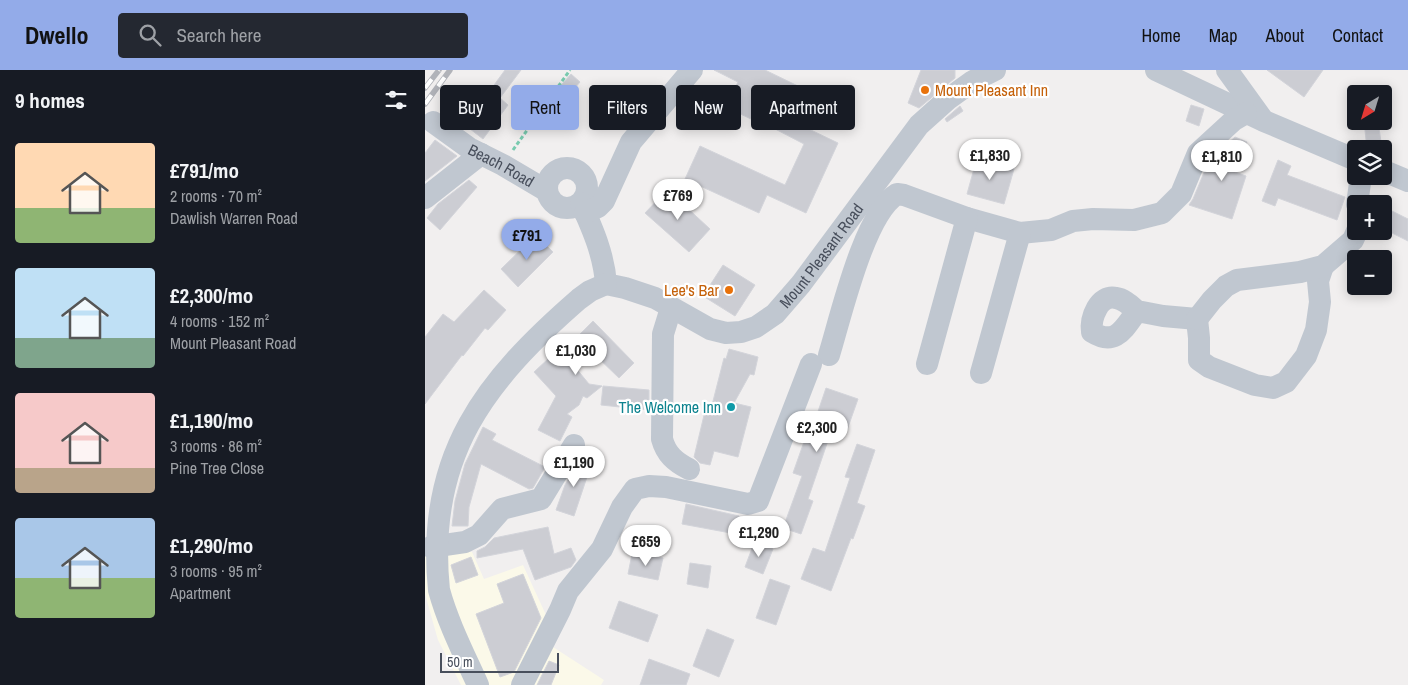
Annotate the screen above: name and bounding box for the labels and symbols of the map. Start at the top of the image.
place label: Mount Pleasant Inn [935,79,1048,101]
marker: Mount Pleasant Inn [919,84,931,96]
north arrow [1347,85,1393,130]
street label: Beach Road [464,138,538,192]
pin: £1,830 [949,138,1031,181]
pin: £1,810 [1181,140,1263,182]
pin: £769 [648,178,708,221]
street label: Mount Pleasant Road [774,199,868,313]
pin: £791 [497,218,557,261]
place label: Lee's Bar [664,279,720,301]
marker: Lee's Bar [723,284,735,296]
pin: £1,030 [535,334,617,376]
place label: The Welcome Inn [618,396,721,418]
marker: The Welcome Inn [725,401,737,413]
pin: £2,300 [776,410,858,453]
pin: £1,190 [533,446,615,488]
pin: £1,290 [718,516,800,558]
pin: £659 [616,524,676,567]
scale bar [440,650,559,673]

